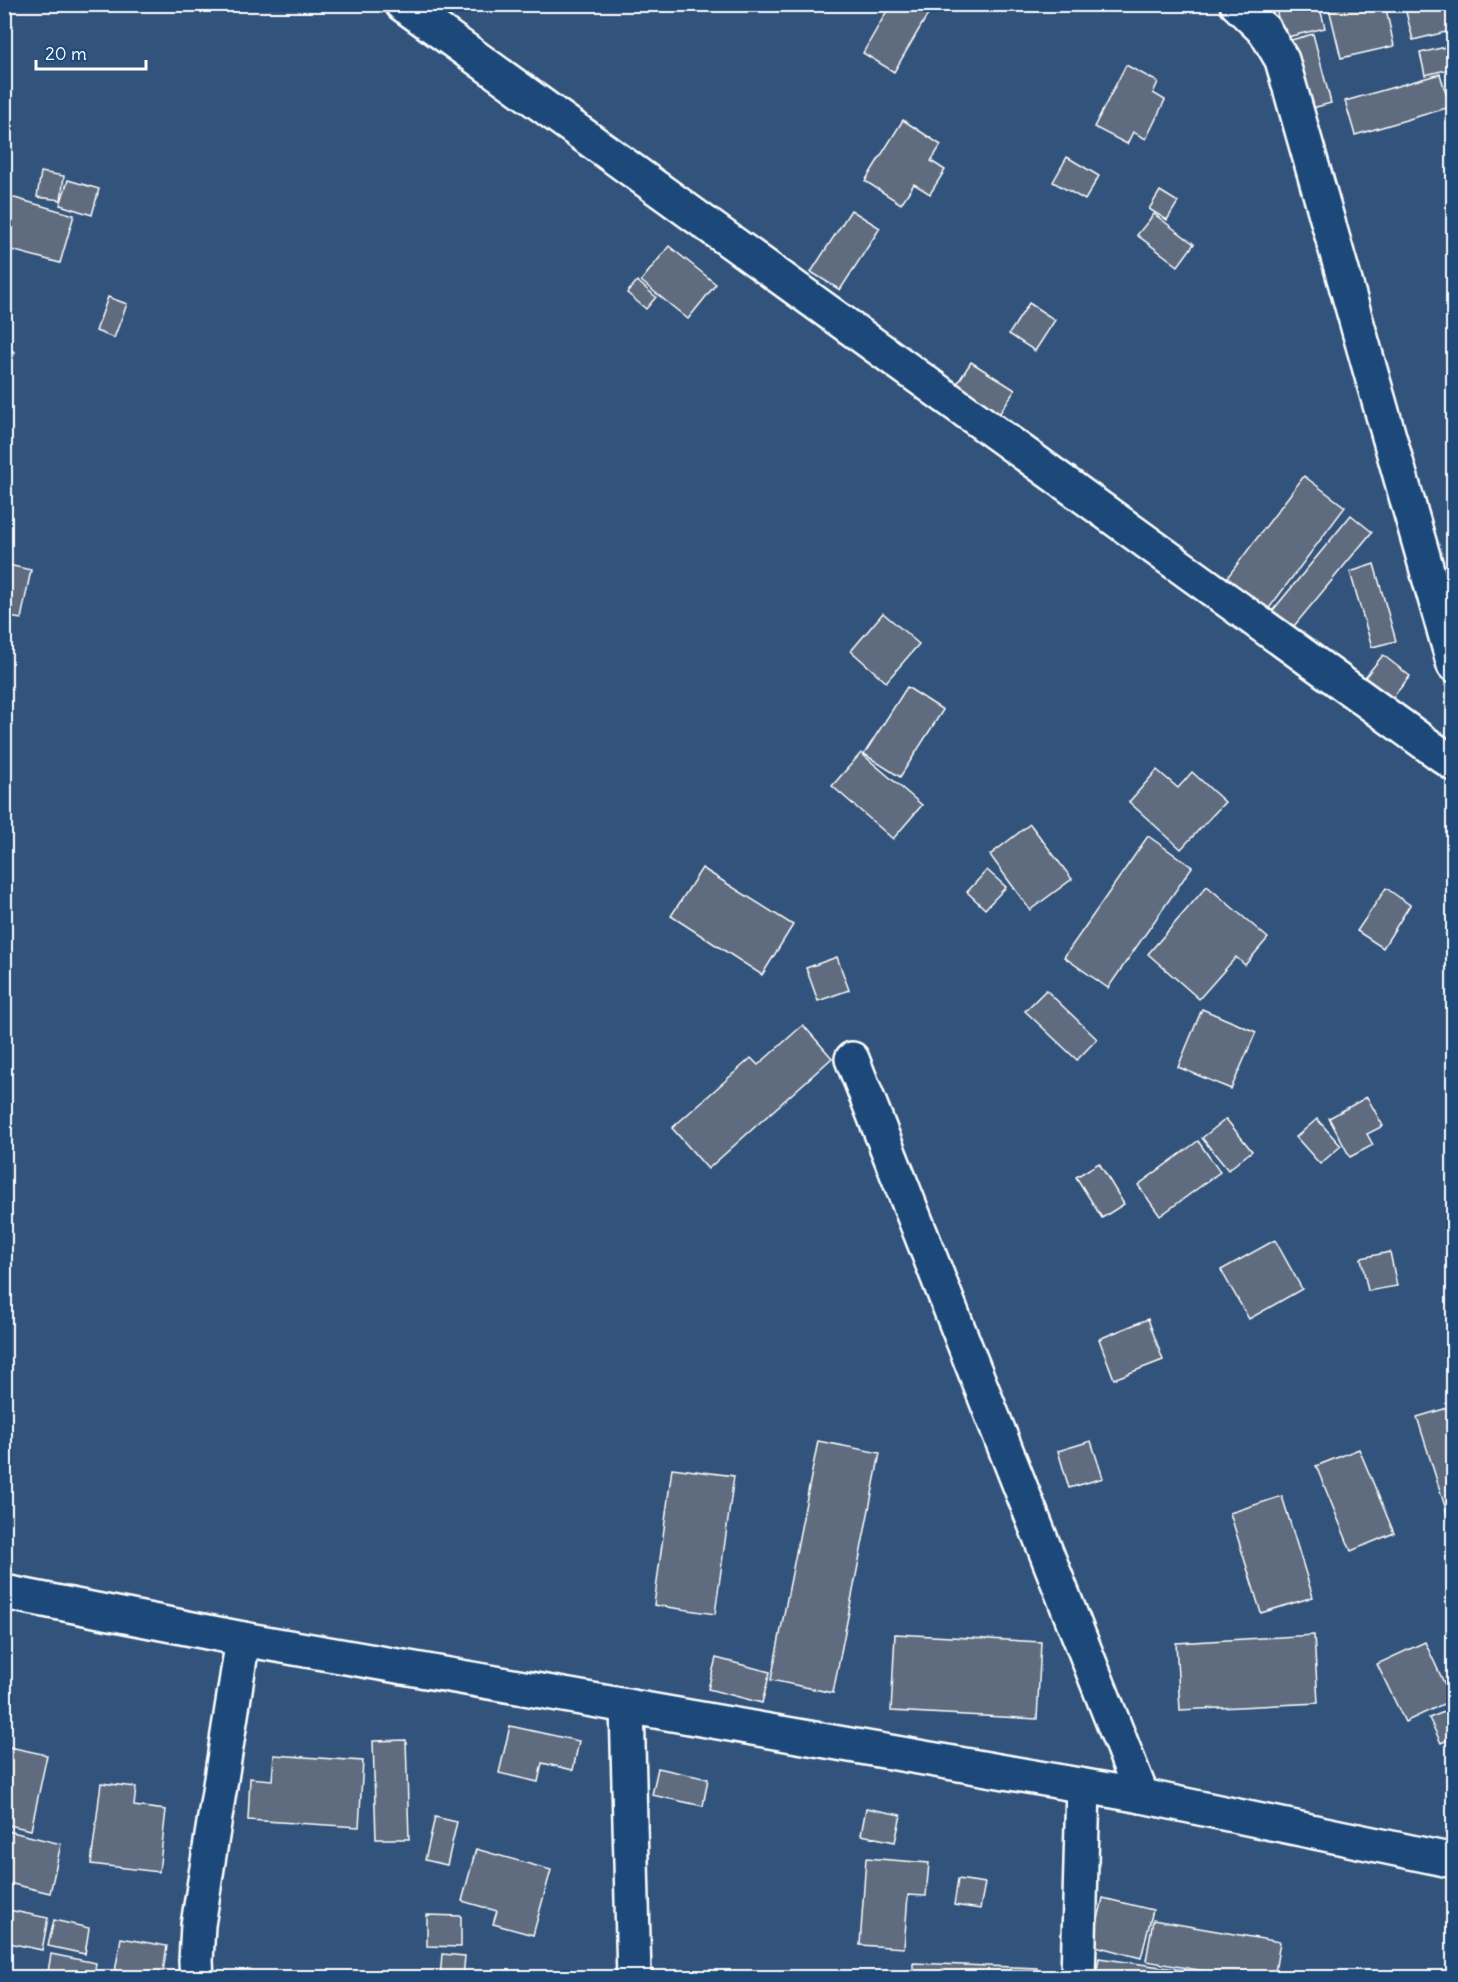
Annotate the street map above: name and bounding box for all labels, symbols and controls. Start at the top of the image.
scale bar [36,33,146,71]
text: 20 m [45,42,87,65]

